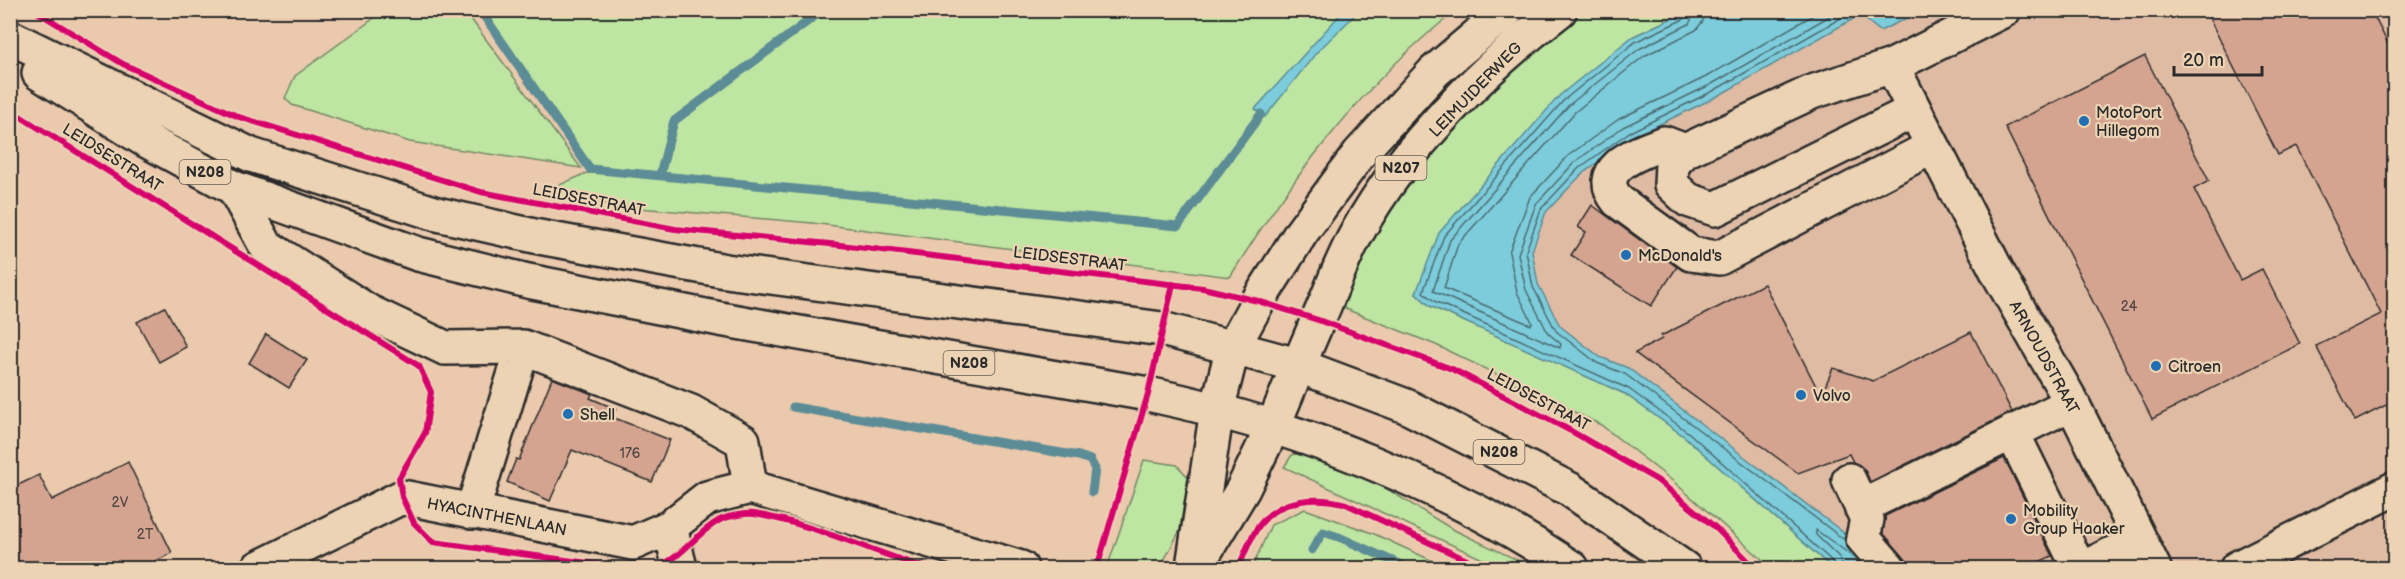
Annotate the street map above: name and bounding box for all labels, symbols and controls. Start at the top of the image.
street label: LEIMUIDERWEG [1426,39,1526,141]
scale bar [2174,39,2262,77]
text: 20 m [2183,50,2224,71]
place label: MotoPort Hillegom [2096,104,2162,141]
marker: MotoPort Hillegom [2077,114,2091,128]
street label: LEIDSESTRAAT [59,120,166,197]
road number: N207 [1376,156,1426,180]
road number: N208 [180,160,230,184]
street label: LEIDSESTRAAT [531,180,647,221]
street label: LEIDSESTRAAT [1012,243,1128,276]
place label: McDonald's [1638,247,1722,266]
marker: McDonald's [1619,248,1633,262]
street label: ARNOUDSTRAAT [2005,298,2083,418]
house number: 24 [2121,298,2138,315]
road number: N208 [944,351,994,375]
place label: Citroen [2168,358,2221,377]
marker: Citroen [2149,359,2163,373]
street label: LEIDSESTRAAT [1483,365,1594,436]
place label: Volvo [1813,387,1851,406]
marker: Volvo [1794,388,1808,402]
place label: Shell [580,406,615,425]
marker: Shell [561,407,575,421]
road number: N208 [1474,440,1524,464]
house number: 176 [620,445,641,462]
house number: 2V [112,494,129,511]
street label: HYACINTHENLAAN [425,495,568,540]
place label: Mobility Group Haaker [2023,502,2125,539]
marker: Mobility Group Haaker [2004,512,2018,526]
house number: 2T [137,526,154,543]

